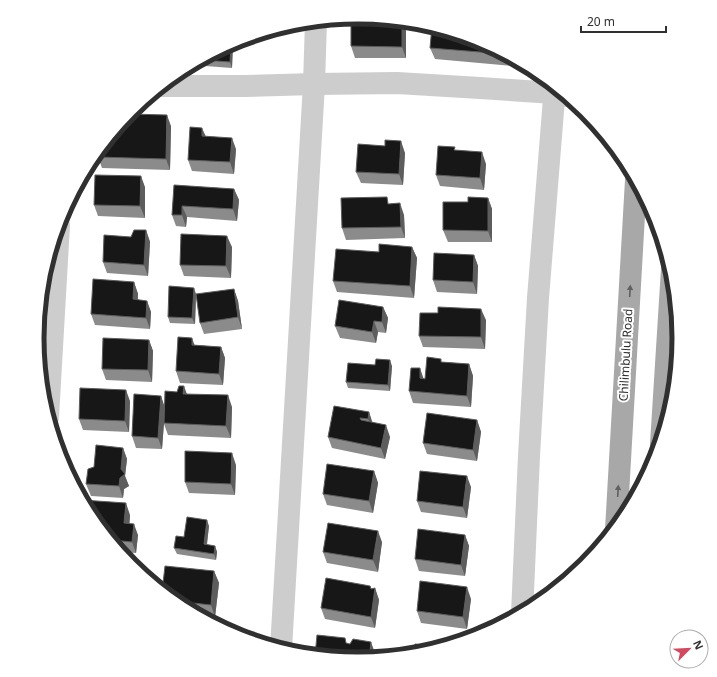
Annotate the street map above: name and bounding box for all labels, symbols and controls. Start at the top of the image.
scale bar [581,8,666,34]
text: 20 m [587,13,615,30]
one-way arrow [626,285,633,297]
street label: Chilimbulu Road [615,308,636,402]
one-way arrow [614,485,621,497]
north arrow [669,629,709,669]
text: N [690,638,707,652]

